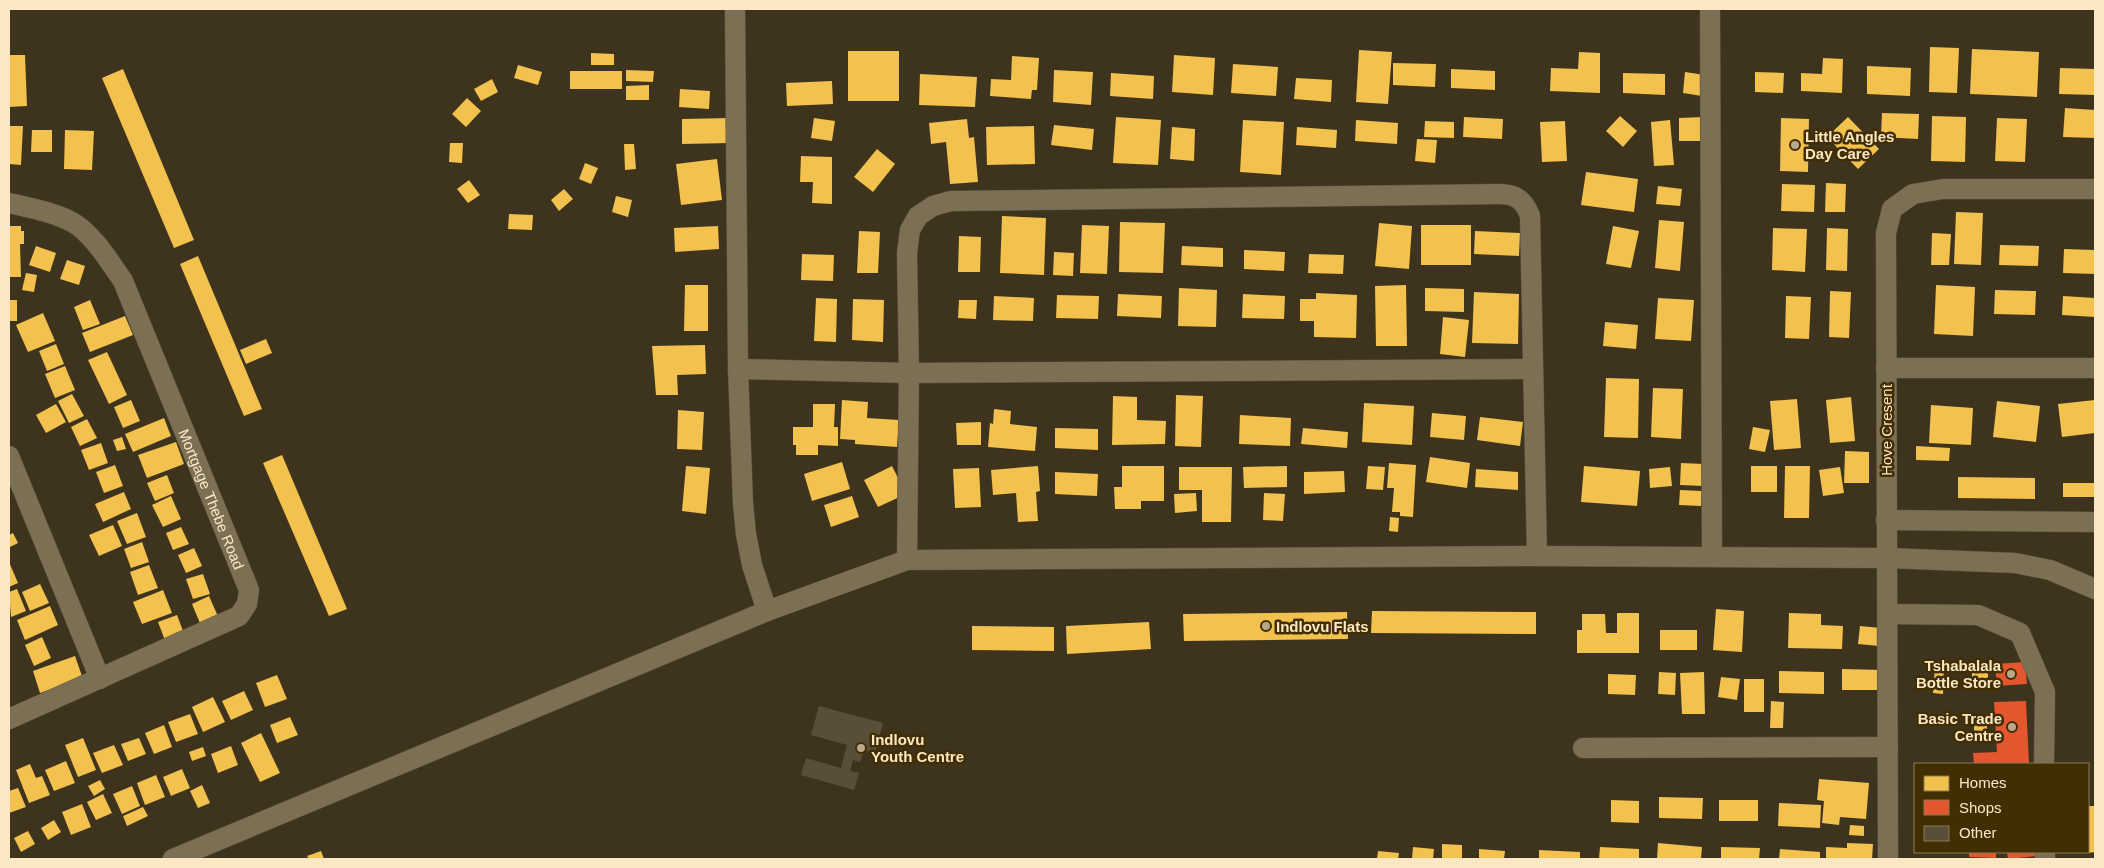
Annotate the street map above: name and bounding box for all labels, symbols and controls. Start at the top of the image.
place label: Little Angles Day Care [1805,128,1894,162]
marker: Little Angles Day Care [1789,139,1801,151]
street label: Hove Cresent [1878,383,1895,476]
street label: Mortgage Thebe Road [176,426,248,572]
place label: Indlovu Flats [1276,618,1369,635]
marker: Indlovu Flats [1260,620,1272,632]
place label: Tshabalala Bottle Store [1916,657,2002,691]
marker: Tshabalala Bottle Store [2005,668,2017,680]
place label: Basic Trade Centre [1918,710,2002,744]
marker: Basic Trade Centre [2006,721,2018,733]
place label: Indlovu Youth Centre [871,731,964,765]
marker: Indlovu Youth Centre [855,742,867,754]
legend [1914,763,2089,853]
text: Homes [1959,774,2007,791]
text: Shops [1959,799,2002,816]
text: Other [1959,824,1997,841]

